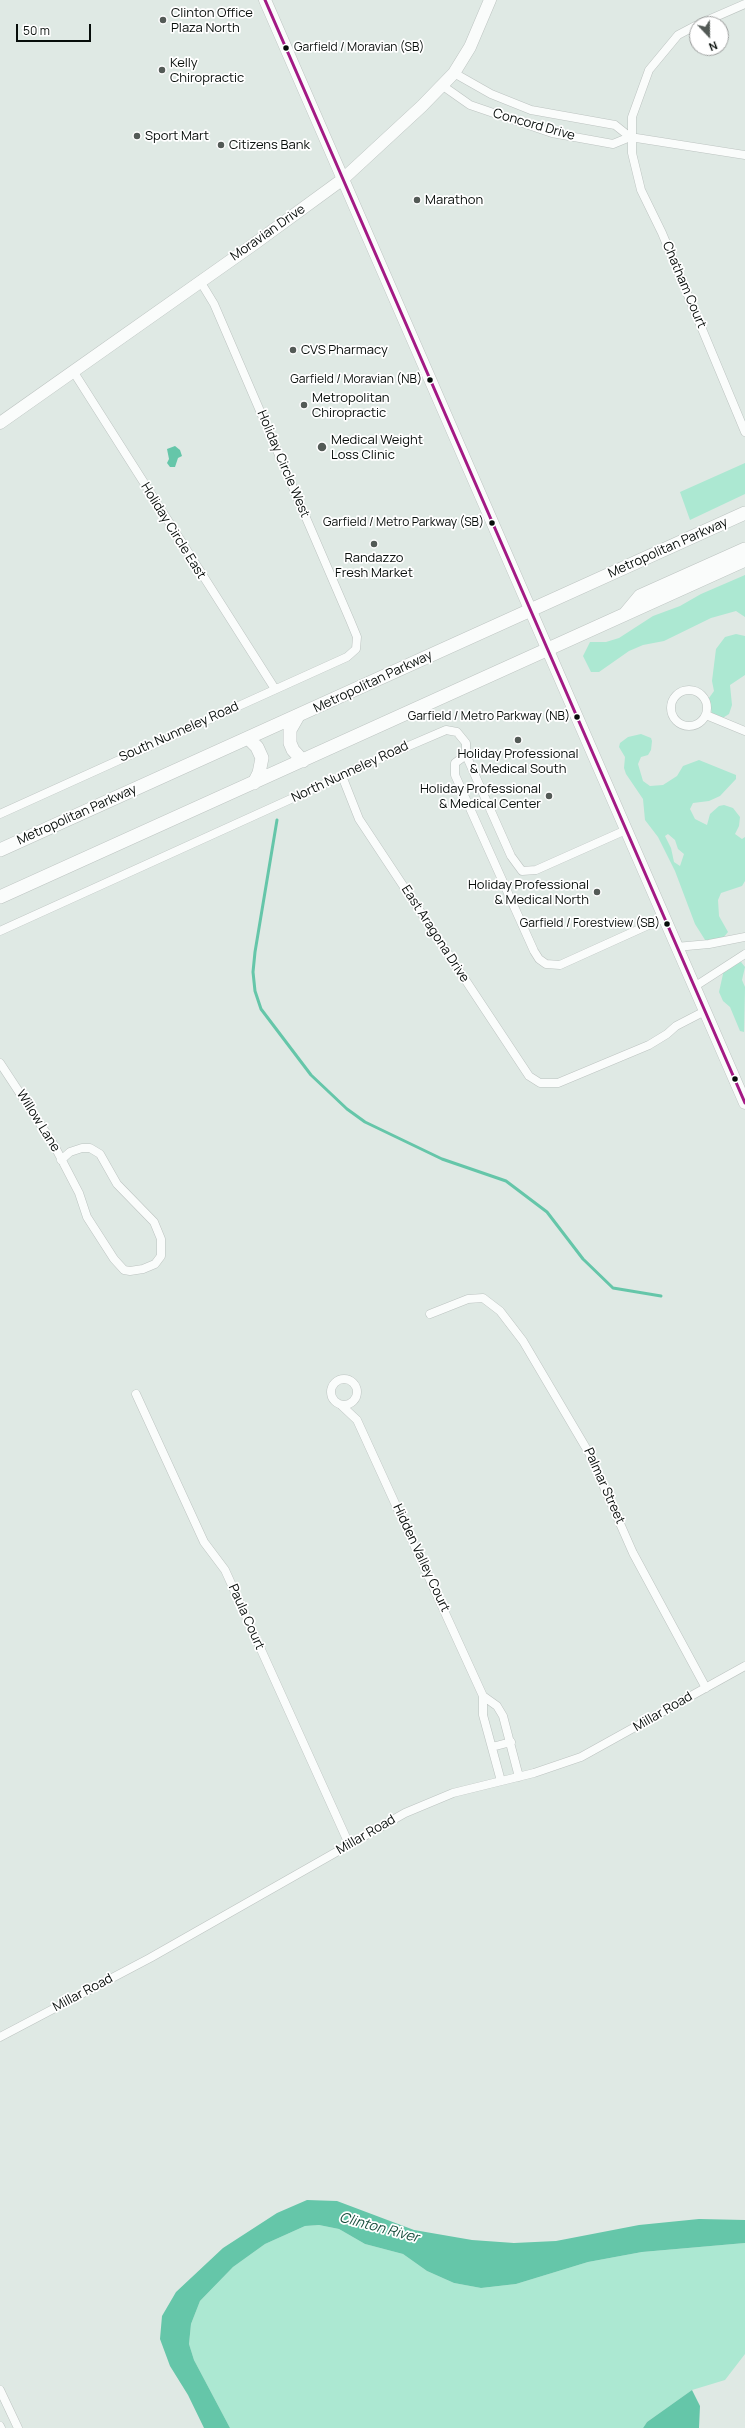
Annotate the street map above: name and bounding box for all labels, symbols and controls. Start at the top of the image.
place label: Clinton Office Plaza North [171,5,253,36]
marker: Clinton Office Plaza North [158,15,168,25]
scale bar [18,16,93,42]
north arrow [689,16,729,56]
text: 50 m [23,22,50,39]
text: N [707,38,720,55]
place label: Garfield / Moravian (SB) [294,41,424,55]
marker: Garfield / Moravian (SB) [281,43,291,53]
place label: Kelly Chiropractic [170,55,244,86]
marker: Kelly Chiropractic [157,65,167,75]
street label: Concord Drive [491,106,577,144]
place label: Sport Mart [145,128,209,144]
marker: Sport Mart [132,131,142,141]
place label: Citizens Bank [229,137,310,153]
marker: Citizens Bank [216,140,226,150]
place label: Marathon [425,192,483,208]
marker: Marathon [412,195,422,205]
street label: Moravian Drive [228,201,308,265]
street label: Chatham Court [659,239,709,331]
place label: CVS Pharmacy [301,342,388,358]
marker: CVS Pharmacy [288,345,298,355]
place label: Garfield / Moravian (NB) [290,373,422,387]
marker: Garfield / Moravian (NB) [425,375,435,385]
place label: Metropolitan Chiropractic [312,390,390,421]
marker: Metropolitan Chiropractic [299,400,309,410]
street label: Holiday Circle West [253,408,313,520]
place label: Medical Weight Loss Clinic [331,432,423,463]
marker: Medical Weight Loss Clinic [316,441,328,453]
street label: Holiday Circle East [137,480,209,582]
street label: Metropolitan Parkway [606,515,730,581]
place label: Garfield / Metro Parkway (SB) [323,516,484,530]
marker: Garfield / Metro Parkway (SB) [487,518,497,528]
marker: Randazzo Fresh Market [369,539,379,549]
place label: Randazzo Fresh Market [335,550,413,581]
street label: Metropolitan Parkway [311,648,435,716]
street label: South Nunneley Road [117,699,241,765]
place label: Garfield / Metro Parkway (NB) [408,710,570,724]
marker: Garfield / Metro Parkway (NB) [572,712,582,722]
marker: Holiday Professional & Medical South [513,735,523,745]
street label: North Nunneley Road [289,738,411,806]
place label: Holiday Professional & Medical South [457,746,579,777]
place label: Holiday Professional & Medical Center [420,781,541,812]
street label: Metropolitan Parkway [15,782,139,848]
marker: Holiday Professional & Medical Center [544,791,554,801]
place label: Holiday Professional & Medical North [468,877,589,908]
street label: East Aragona Drive [398,883,472,985]
marker: Holiday Professional & Medical North [592,887,602,897]
place label: Garfield / Forestview (SB) [520,917,660,931]
marker: Garfield / Forestview (SB) [662,919,672,929]
unlabelled marker [730,1074,740,1084]
street label: Willow Lane [13,1087,63,1155]
street label: Palmar Street [580,1446,628,1526]
street label: Hidden Valley Court [389,1502,453,1614]
street label: Paula Court [225,1582,267,1652]
street label: Millar Road [631,1689,695,1735]
street label: Millar Road [334,1812,398,1858]
street label: Millar Road [50,1971,116,2015]
water label: Clinton River [337,2209,421,2247]

